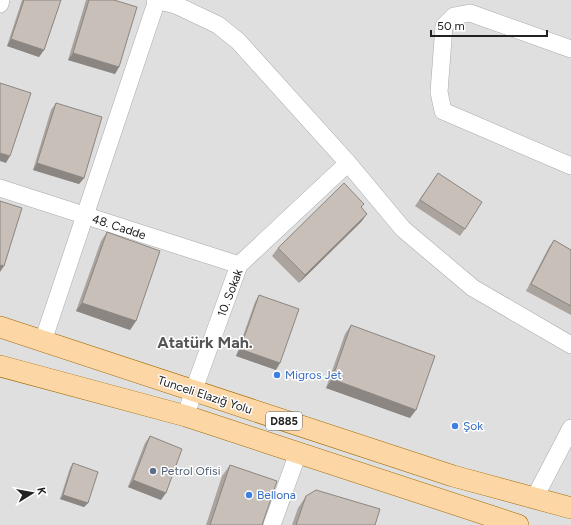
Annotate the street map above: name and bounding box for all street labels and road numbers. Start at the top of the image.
street label: 48. Cadde [90,212,148,242]
street label: 10. Sokak [214,267,246,319]
street label: Tunceli Elazığ Yolu [156,373,254,417]
road number: D885 [266,412,302,430]

